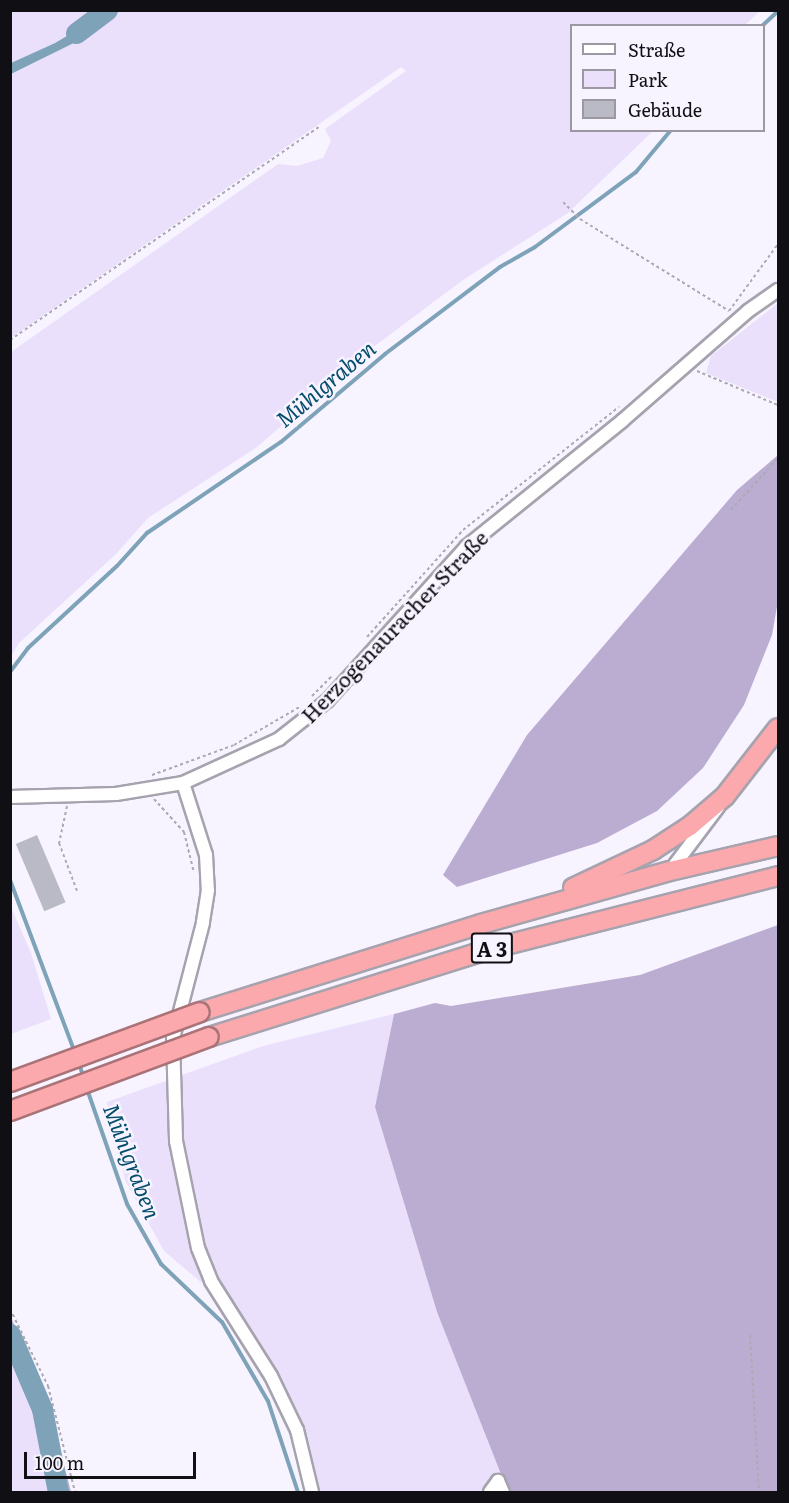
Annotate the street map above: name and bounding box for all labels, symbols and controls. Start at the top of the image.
legend [570,24,765,132]
text: Straße [628,36,685,63]
text: Park [628,66,667,93]
text: Gebäude [628,96,702,123]
water label: Mühlgraben [270,334,380,432]
street label: Herzogenauracher Straße [296,525,492,727]
road number: A 3 [470,931,514,965]
water label: Mühlgraben [99,1100,167,1222]
scale bar [27,1440,200,1478]
text: 100 m [35,1449,84,1476]

